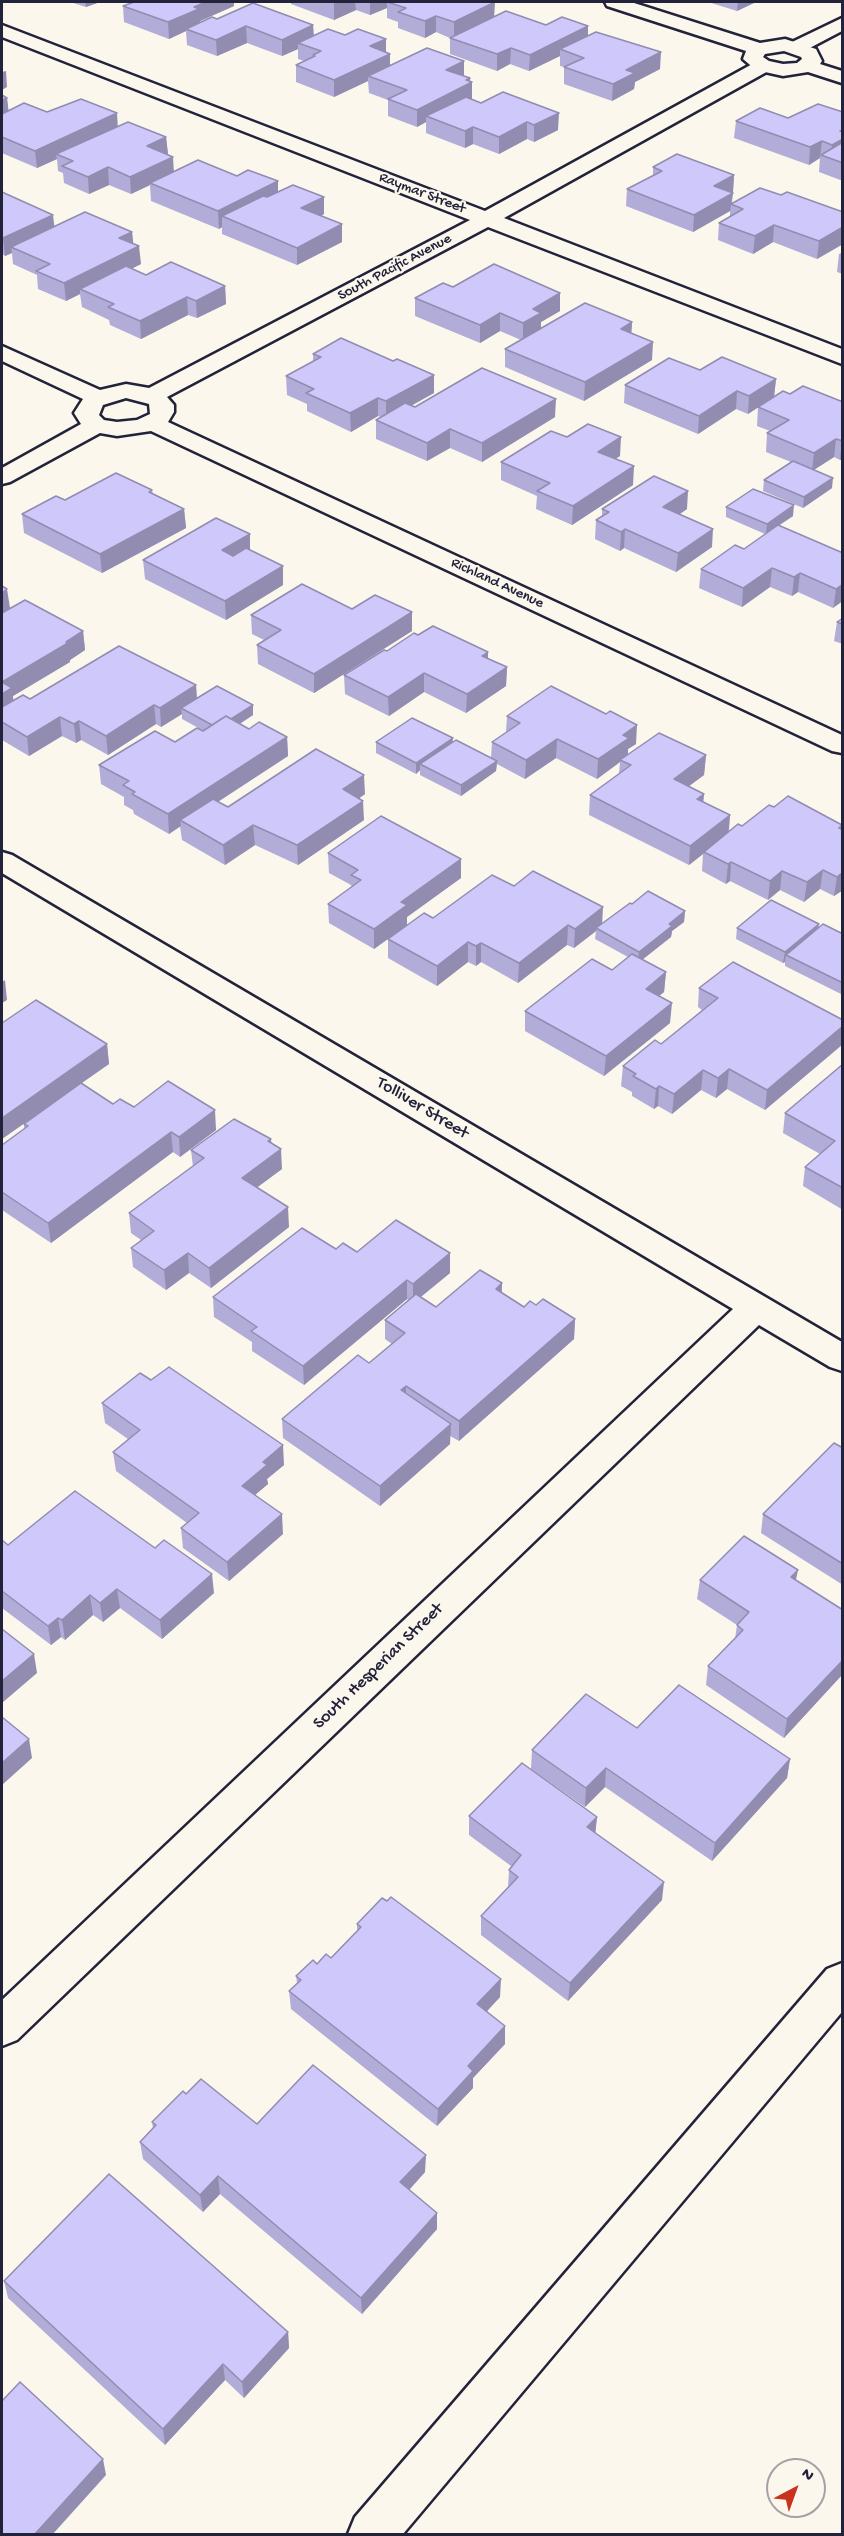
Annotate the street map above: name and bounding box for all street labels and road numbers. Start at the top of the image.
street label: Raymar Street [376,169,468,219]
street label: South Pacific Avenue [335,230,455,306]
street label: Richland Avenue [448,555,546,613]
street label: Tolliver Street [372,1073,472,1145]
street label: South Hesperian Street [309,1599,449,1735]

